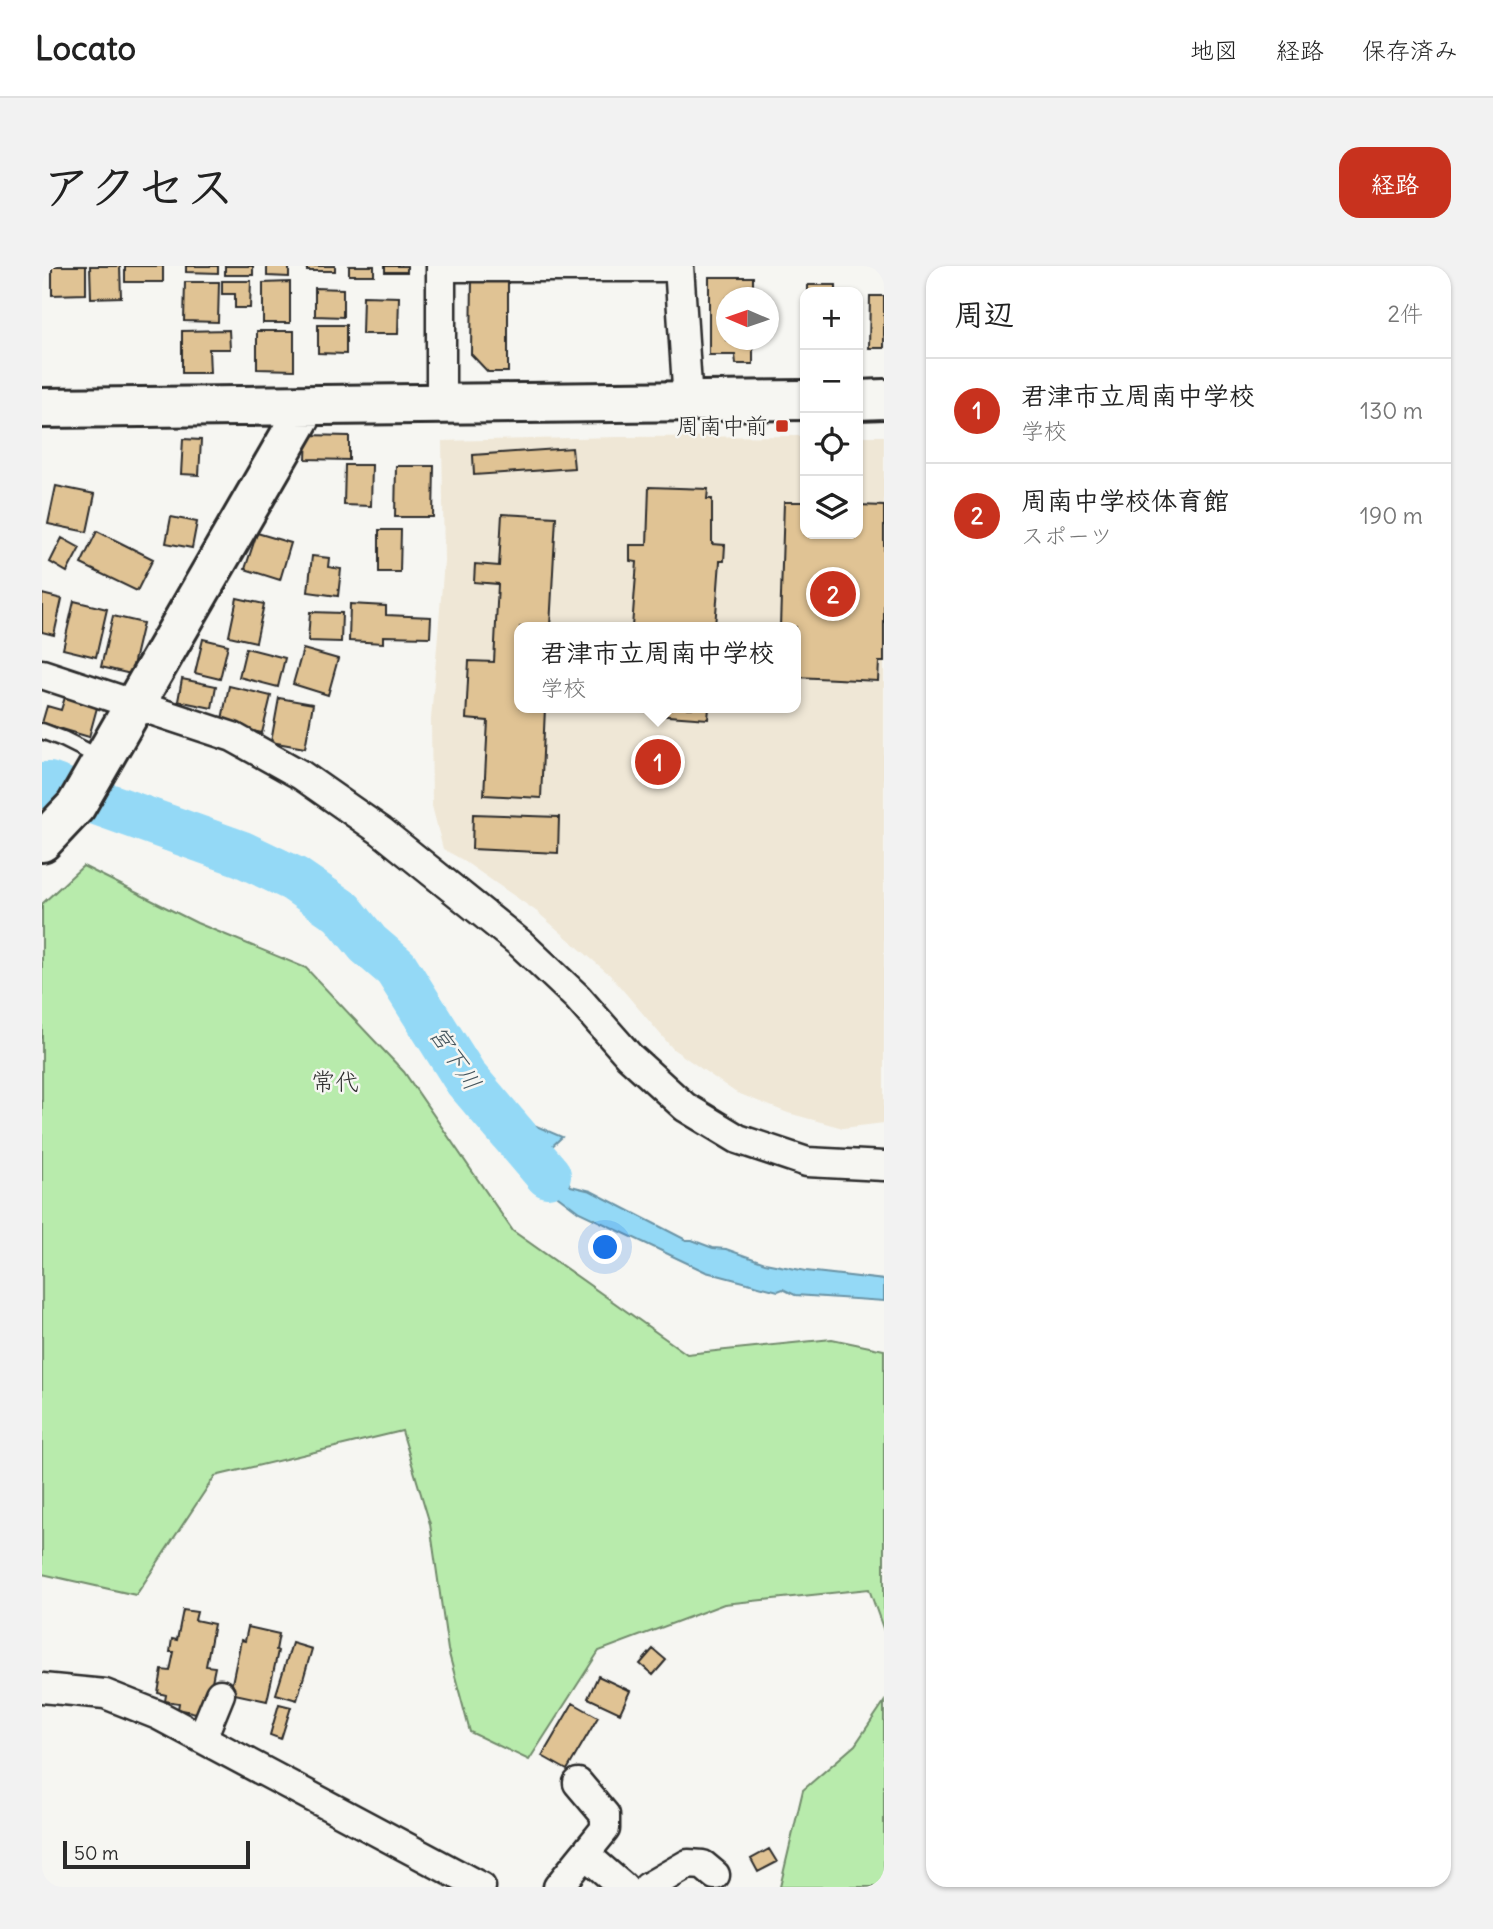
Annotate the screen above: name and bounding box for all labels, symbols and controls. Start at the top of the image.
text: Locato [35,27,136,69]
text: 地図 [1190,35,1238,65]
text: 経路 [1276,35,1324,65]
text: 保存済み [1362,35,1458,65]
button: 経路 [1339,147,1451,218]
text: アクセス [42,156,235,217]
north arrow [716,287,779,350]
map controls [800,287,863,539]
button: + [800,287,863,350]
text: 周辺 [954,295,1014,333]
text: 2件 [1387,299,1423,328]
button: − [800,350,863,413]
text: 君津市立周南中学校 [1021,379,1255,412]
text: 1 [972,396,982,425]
text: 130 m [1360,396,1423,425]
place label: 周南中前 [676,411,768,440]
button: locate [800,413,863,476]
text: 学校 [1021,416,1067,445]
marker: 周南中前 [774,418,790,434]
button: layers [800,476,863,539]
text: 周南中学校体育館 [1021,484,1229,517]
text: 2 [971,501,983,530]
text: 190 m [1360,501,1423,530]
text: スポーツ [1021,521,1113,550]
pin: 2 [810,568,856,620]
popup [514,622,801,713]
text: 君津市立周南中学校 [540,636,775,669]
text: 学校 [540,673,586,702]
pin: 1 [635,736,681,788]
water label: 宮下川 [423,1019,488,1096]
district label: 常代 [311,1066,359,1096]
your location [588,1230,622,1264]
scale bar [63,1838,250,1870]
text: 50 m [74,1841,119,1865]

